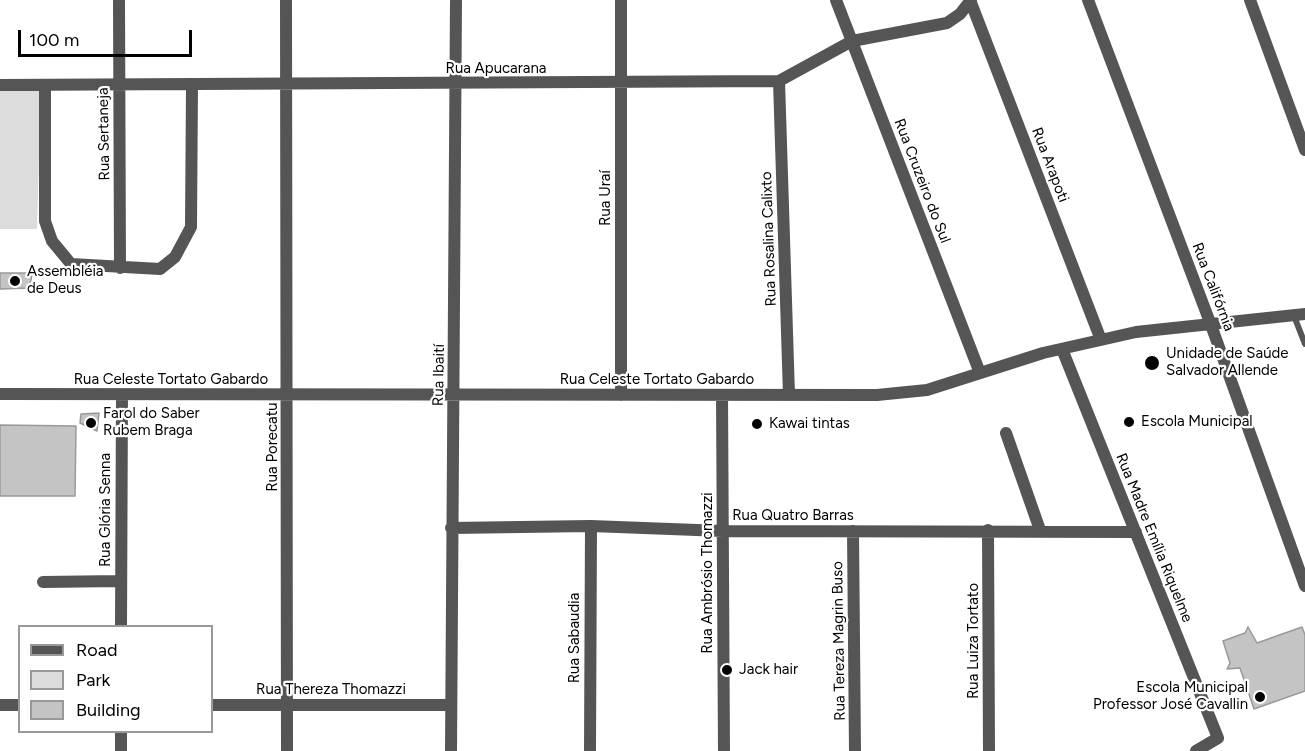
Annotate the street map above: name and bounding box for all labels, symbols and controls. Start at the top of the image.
scale bar [21,18,195,56]
text: 100 m [29,29,79,51]
street label: Rua Apucarana [445,60,547,78]
street label: Rua Sertaneja [94,87,114,181]
street label: Rua Cruzeiro do Sul [890,116,954,246]
street label: Rua Arapoti [1027,125,1073,205]
street label: Rua Uraí [597,170,615,226]
street label: Rua Rosalina Calixto [758,171,780,307]
street label: Rua Califórnia [1188,240,1238,334]
place label: Assembléia de Deus [27,263,104,298]
marker: Assembléia de Deus [8,274,22,288]
street label: Rua Ibaití [429,344,449,406]
place label: Unidade de Saúde Salvador Allende [1166,345,1288,380]
marker: Unidade de Saúde Salvador Allende [1143,354,1161,372]
street label: Rua Celeste Tortato Gabardo [74,371,268,389]
street label: Rua Celeste Tortato Gabardo [560,371,754,389]
street label: Rua Porecatu [264,402,282,492]
place label: Farol do Saber Rubem Braga [103,405,200,440]
place label: Escola Municipal [1141,413,1253,431]
place label: Kawai tintas [769,415,850,433]
marker: Escola Municipal [1122,415,1136,429]
marker: Farol do Saber Rubem Braga [84,416,98,430]
marker: Kawai tintas [750,417,764,431]
street label: Rua Madre Emília Riquelme [1112,451,1196,625]
street label: Rua Glória Senna [97,453,115,567]
street label: Rua Ambrósio Thomazzi [699,492,717,654]
street label: Rua Quatro Barras [732,507,854,525]
street label: Rua Tereza Magrin Buso [829,561,849,721]
street label: Rua Luiza Tortato [965,583,983,699]
street label: Rua Sabaudia [566,593,584,683]
legend [18,625,213,733]
text: Road [76,639,117,661]
place label: Jack hair [739,661,798,679]
marker: Jack hair [720,663,734,677]
text: Park [76,669,110,691]
place label: Escola Municipal Professor José Cavallin [1093,679,1248,714]
street label: Rua Thereza Thomazzi [256,681,406,699]
marker: Escola Municipal Professor José Cavallin [1253,690,1267,704]
text: Building [76,699,141,721]

